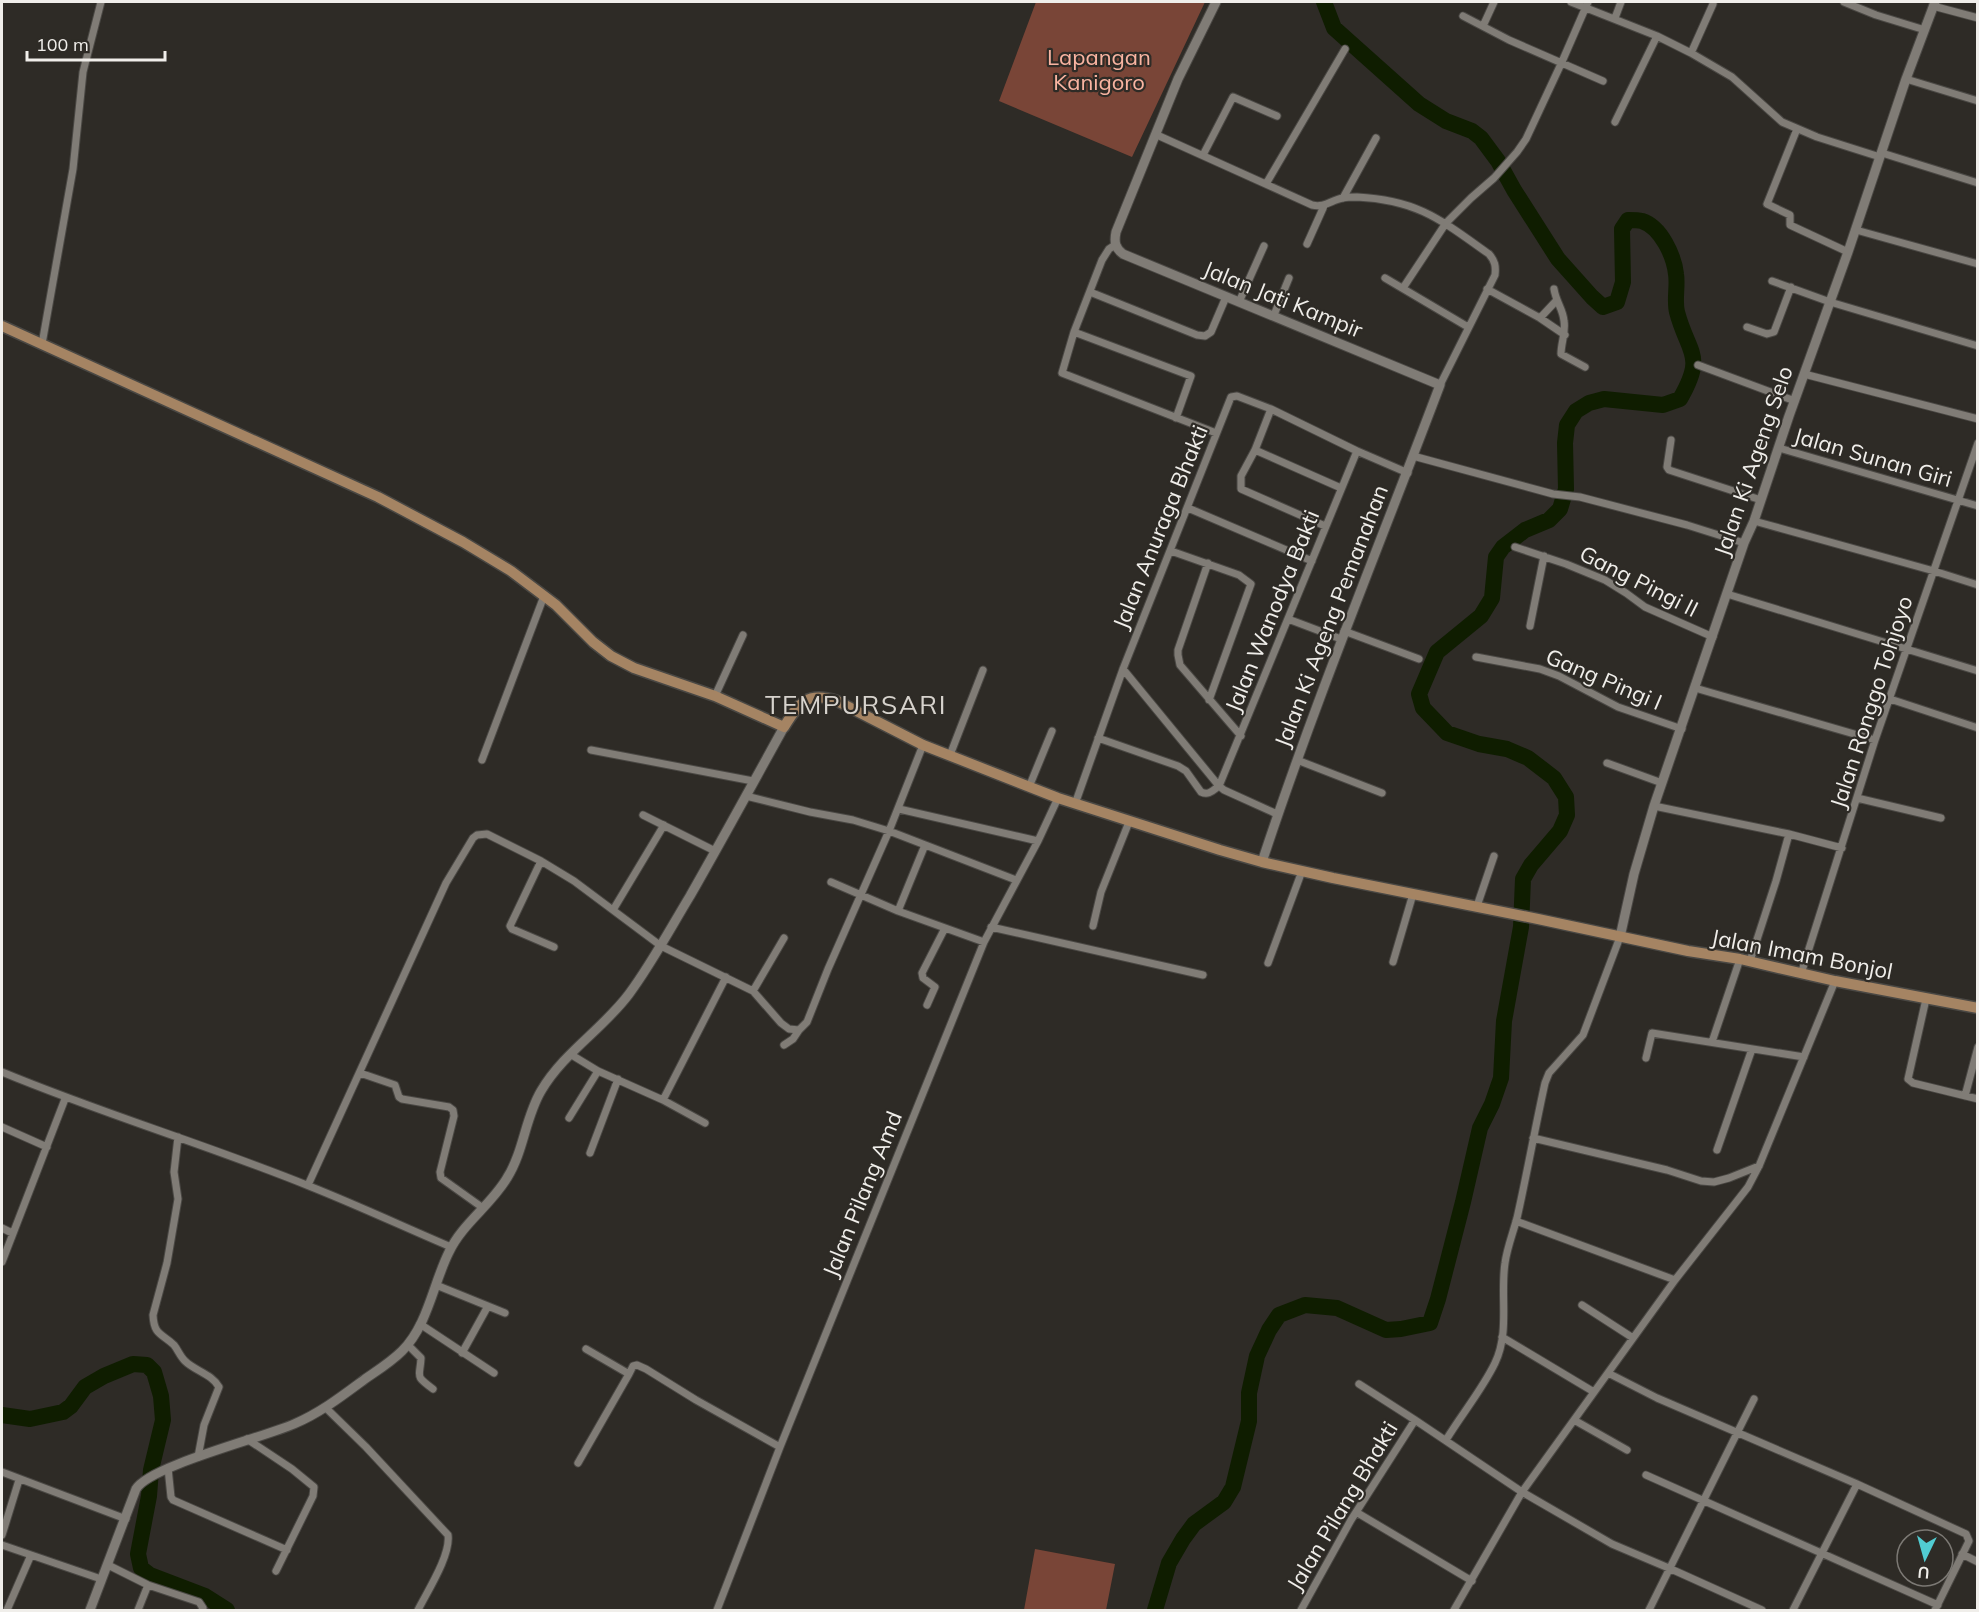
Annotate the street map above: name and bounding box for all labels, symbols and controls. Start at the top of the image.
scale bar [27,24,165,62]
text: 100 m [36,33,89,56]
park label: Lapangan Kanigoro [1047,43,1151,96]
street label: Jalan Jati Kampir [1199,254,1367,344]
street label: Jalan Ki Ageng Selo [1707,362,1799,560]
street label: Jalan Anuraga Bhakti [1106,421,1214,633]
street label: Jalan Sunan Giri [1791,421,1955,493]
street label: Jalan Ki Ageng Pemanahan [1268,481,1394,751]
street label: Jalan Wanodya Bakti [1219,506,1325,716]
street label: Gang Pingi II [1575,539,1703,623]
street label: Jalan Ronggo Tohjoyo [1823,592,1919,812]
street label: Gang Pingi I [1542,642,1666,716]
district label: TEMPURSARI [765,688,947,721]
street label: Jalan Imam Bonjol [1709,923,1895,985]
street label: Jalan Pilang Amd [816,1107,908,1281]
street label: Jalan Pilang Bhakti [1280,1416,1404,1596]
north arrow [1895,1528,1955,1588]
text: U [1917,1562,1930,1583]

